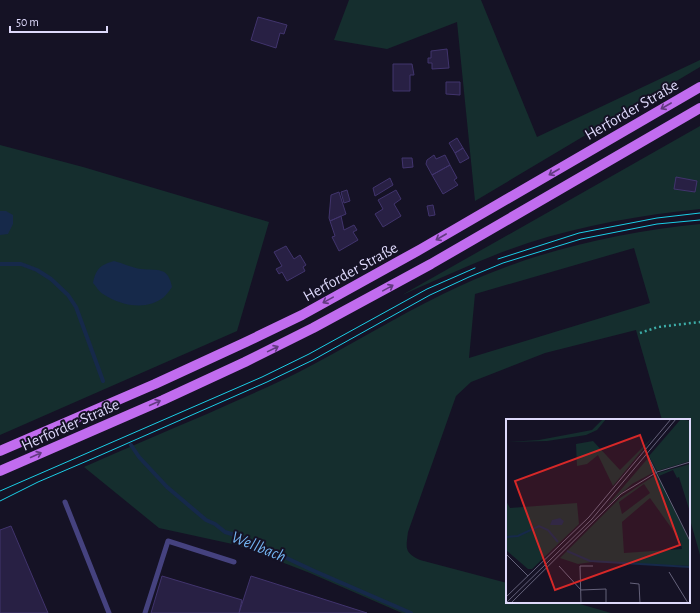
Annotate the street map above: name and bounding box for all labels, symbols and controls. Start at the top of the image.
scale bar [10,8,107,34]
text: 50 m [16,16,39,28]
street label: Herforder Straße [582,77,681,143]
one-way arrow [660,103,672,111]
one-way arrow [548,168,560,176]
one-way arrow [436,233,448,241]
street label: Herforder Straße [301,239,400,304]
one-way arrow [381,283,393,291]
one-way arrow [322,297,334,305]
one-way arrow [267,345,279,352]
street label: Herforder Straße [19,396,122,454]
one-way arrow [148,399,160,406]
inset map [506,419,690,603]
one-way arrow [29,451,41,458]
water label: Wellbach [229,528,288,565]

